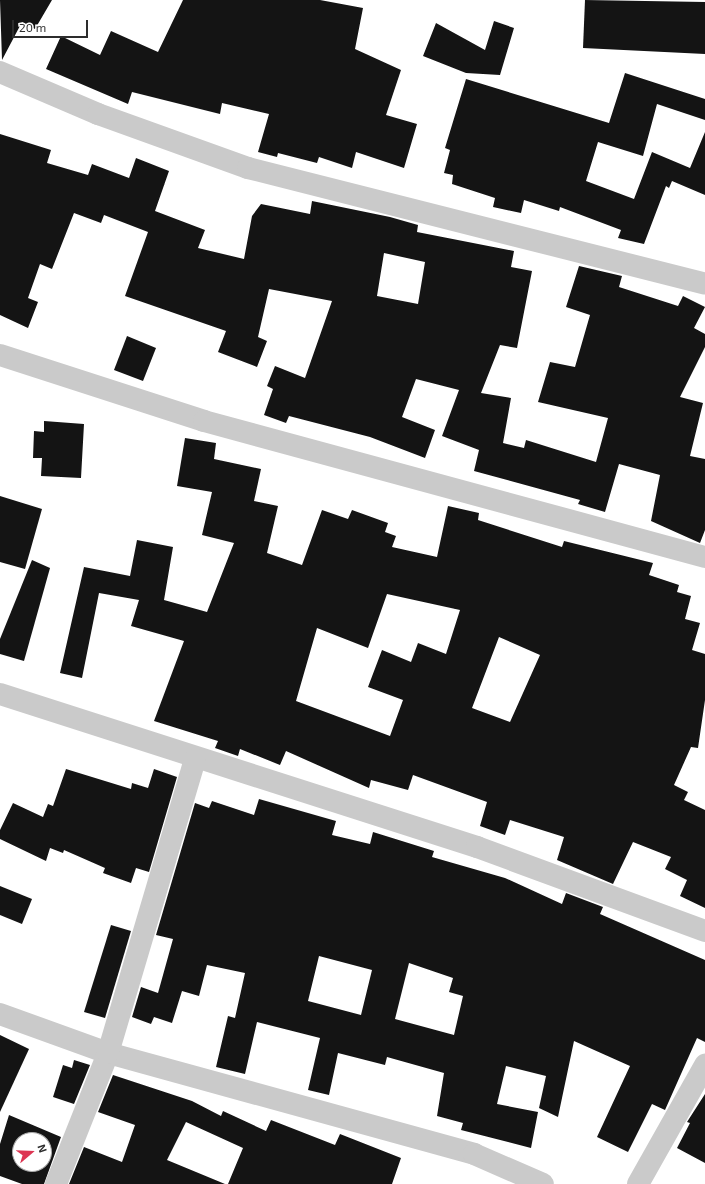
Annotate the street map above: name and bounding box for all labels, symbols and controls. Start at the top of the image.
scale bar [14,12,90,38]
text: 20 m [19,20,46,34]
north arrow [12,1132,52,1172]
text: N [35,1142,50,1154]

